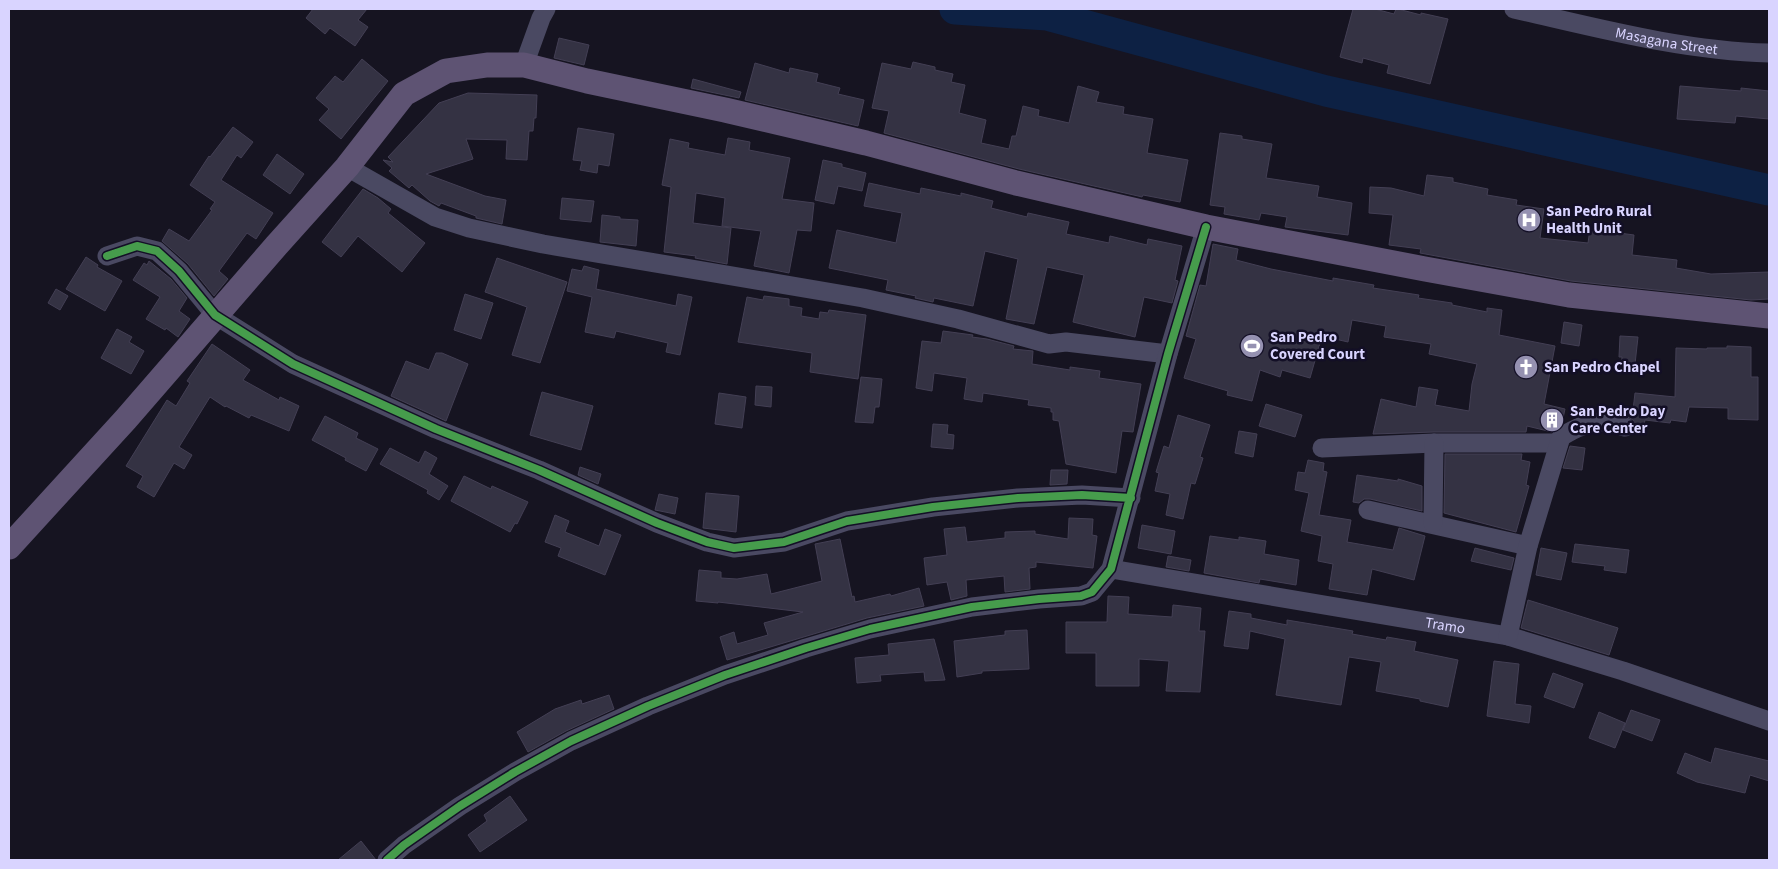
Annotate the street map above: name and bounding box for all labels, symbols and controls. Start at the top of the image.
street label: Masagana Street [1613,22,1719,60]
place label: San Pedro Rural Health Unit [1546,201,1652,239]
hospital icon: San Pedro Rural Health Unit [1516,207,1542,233]
place label: San Pedro Covered Court [1270,327,1365,365]
sports icon: San Pedro Covered Court [1239,333,1265,359]
church icon: San Pedro Chapel [1513,354,1539,380]
place label: San Pedro Chapel [1544,357,1661,378]
place label: San Pedro Day Care Center [1570,401,1665,439]
building icon: San Pedro Day Care Center [1539,407,1565,433]
street label: Tramo [1424,612,1467,639]

